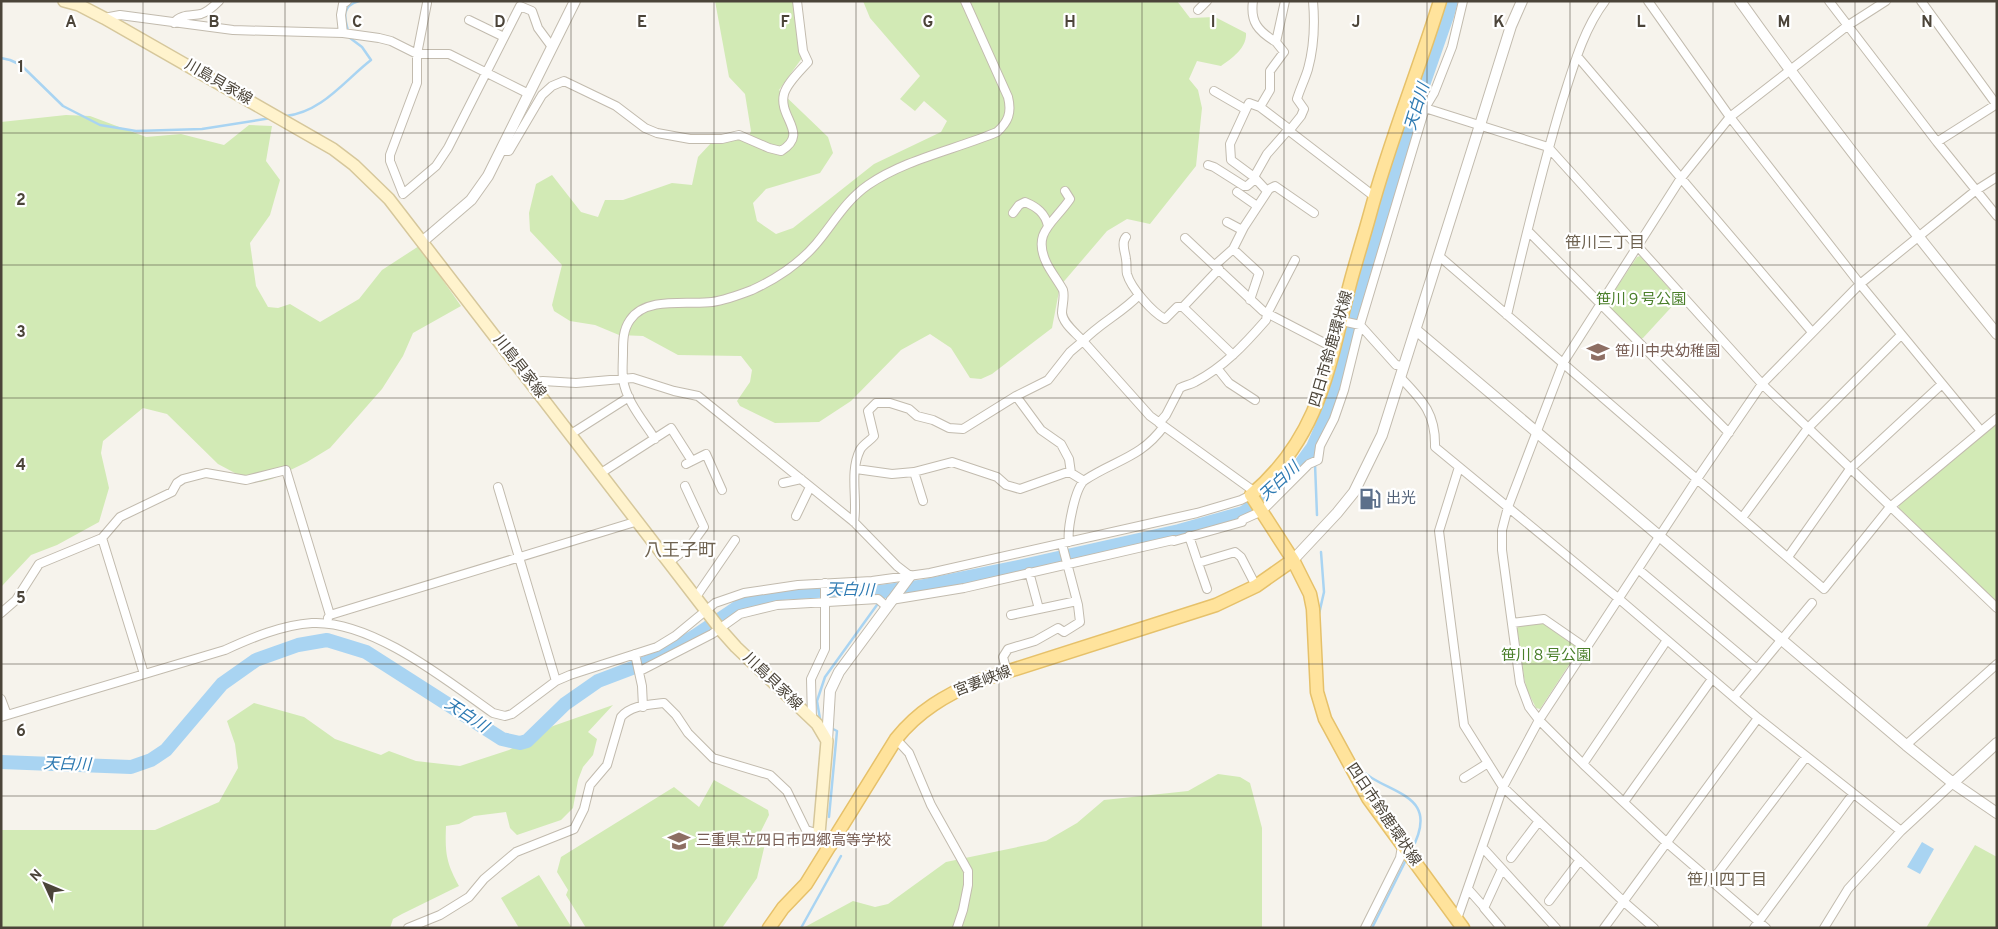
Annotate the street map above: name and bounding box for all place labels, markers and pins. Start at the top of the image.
school or university icon: 笹川中央幼稚園 [1585,339,1611,365]
place label: 笹川中央幼稚園 [1615,343,1720,362]
fuel station icon: 出光 [1357,486,1383,512]
place label: 出光 [1386,490,1416,509]
school or university icon: 三重県立四日市四郷高等学校 [666,828,692,854]
place label: 三重県立四日市四郷高等学校 [696,832,891,851]

